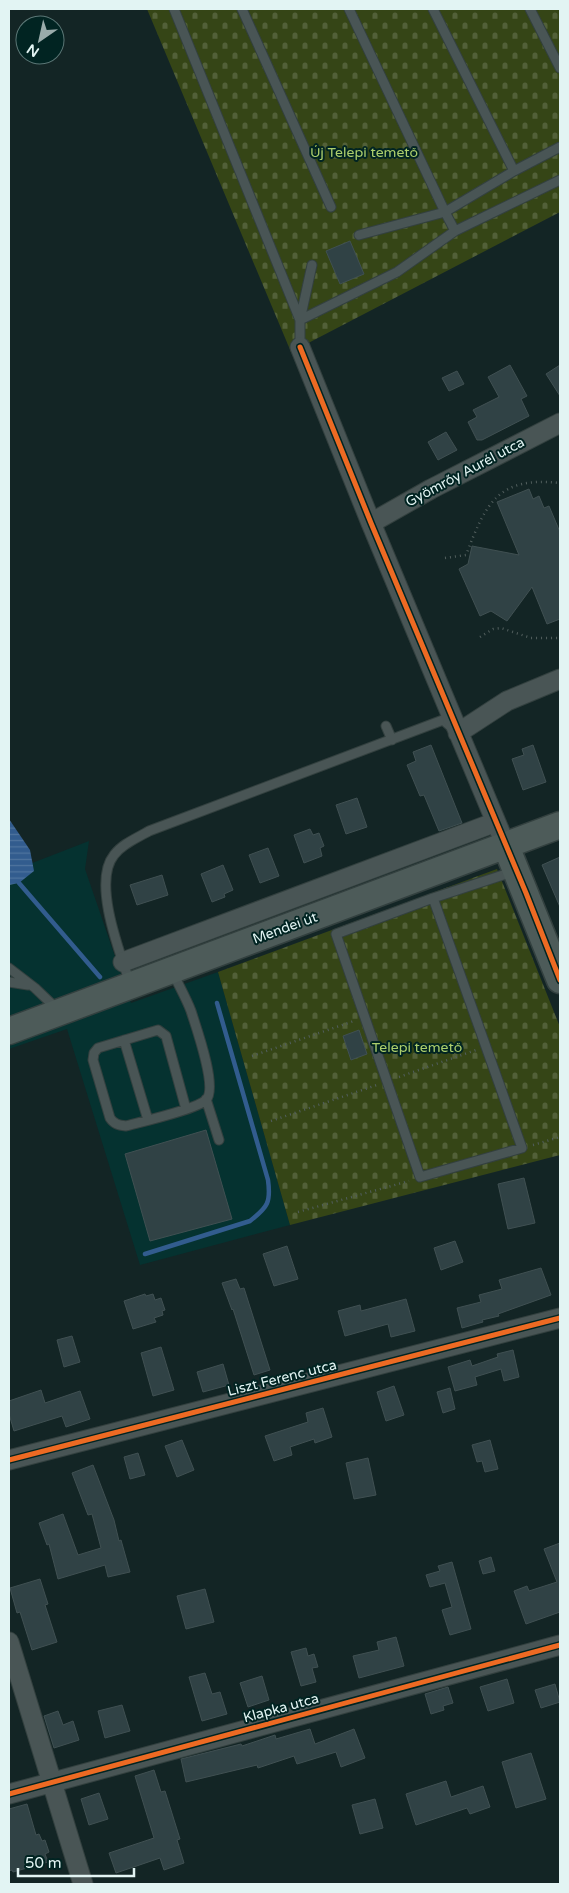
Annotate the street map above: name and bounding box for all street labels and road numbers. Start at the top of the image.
street label: Gyömrőy Aurél utca [403,433,527,511]
street label: Mendei út [250,908,320,948]
street label: Liszt Ferenc utca [226,1356,338,1400]
street label: Klapka utca [241,1690,321,1726]

